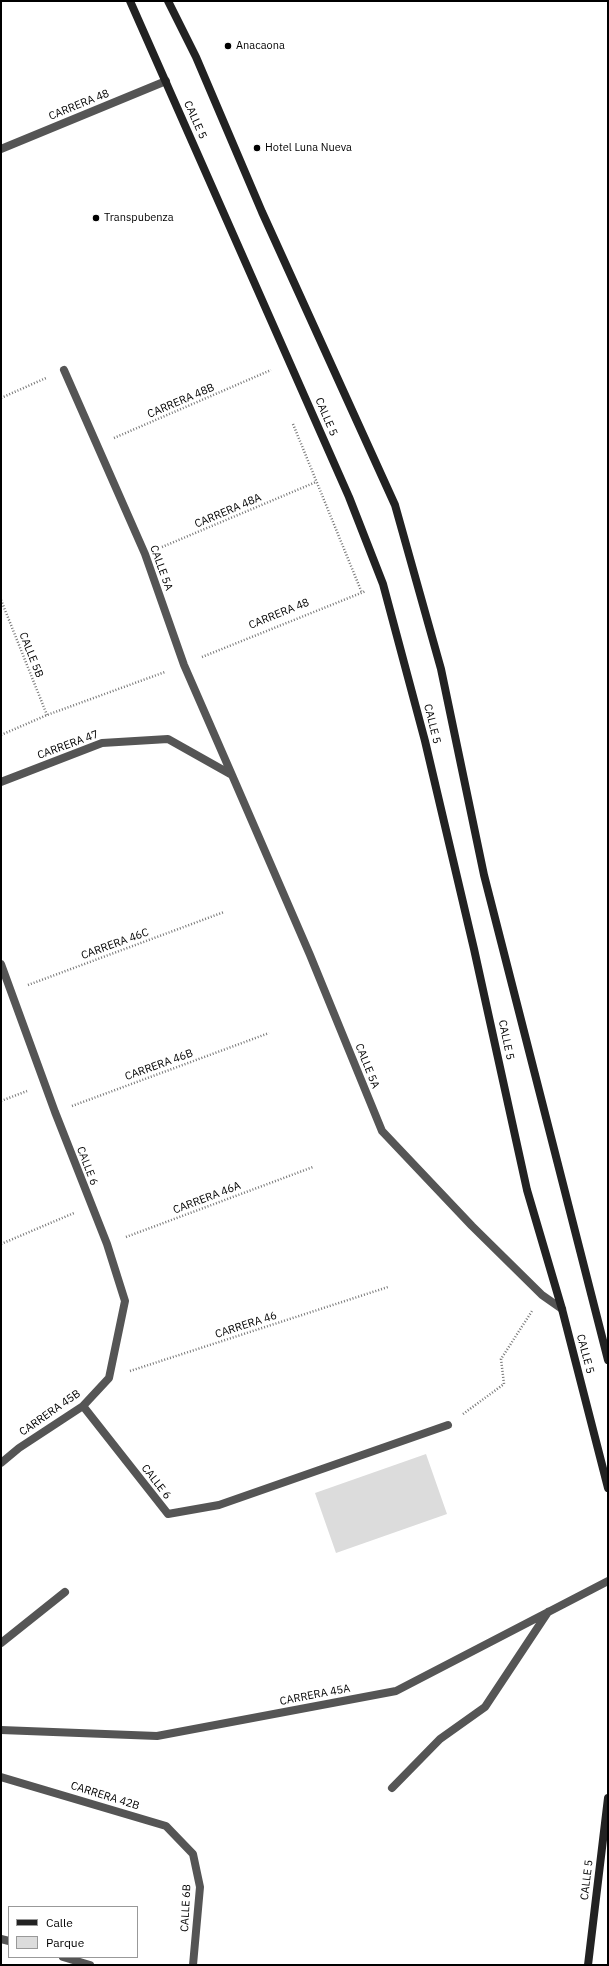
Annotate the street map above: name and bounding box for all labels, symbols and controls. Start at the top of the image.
place label: Anacaona [236,39,285,53]
marker: Anacaona [223,41,233,51]
street label: CARRERA 48 [47,87,111,123]
street label: CALLE 5 [181,99,209,141]
place label: Hotel Luna Nueva [265,141,352,155]
marker: Hotel Luna Nueva [252,143,262,153]
place label: Transpubenza [104,211,174,225]
marker: Transpubenza [91,213,101,223]
street label: CARRERA 48B [146,381,216,421]
street label: CALLE 5 [312,396,340,438]
street label: CARRERA 48A [193,491,263,531]
street label: CALLE 5A [147,543,175,593]
street label: CARRERA 48 [247,596,311,632]
street label: CALLE 5B [16,630,46,680]
street label: CALLE 5 [421,703,443,745]
street label: CARRERA 47 [36,728,100,762]
street label: CARRERA 46C [79,926,151,962]
street label: CALLE 5 [495,1019,517,1061]
street label: CALLE 5A [352,1041,382,1091]
street label: CARRERA 46B [123,1047,195,1083]
street label: CALLE 6 [74,1145,100,1187]
street label: CARRERA 46A [171,1179,243,1217]
street label: CARRERA 46 [213,1309,279,1341]
street label: CALLE 5 [573,1333,597,1375]
street label: CARRERA 45B [17,1387,83,1439]
street label: CALLE 6 [138,1462,174,1502]
street label: CARRERA 45A [279,1682,351,1708]
street label: CARRERA 42B [69,1779,141,1813]
street label: CALLE 5 [578,1859,596,1901]
street label: CALLE 6B [178,1884,194,1932]
legend [8,1906,138,1958]
text: Calle [46,1915,73,1930]
text: Parque [46,1935,84,1950]

